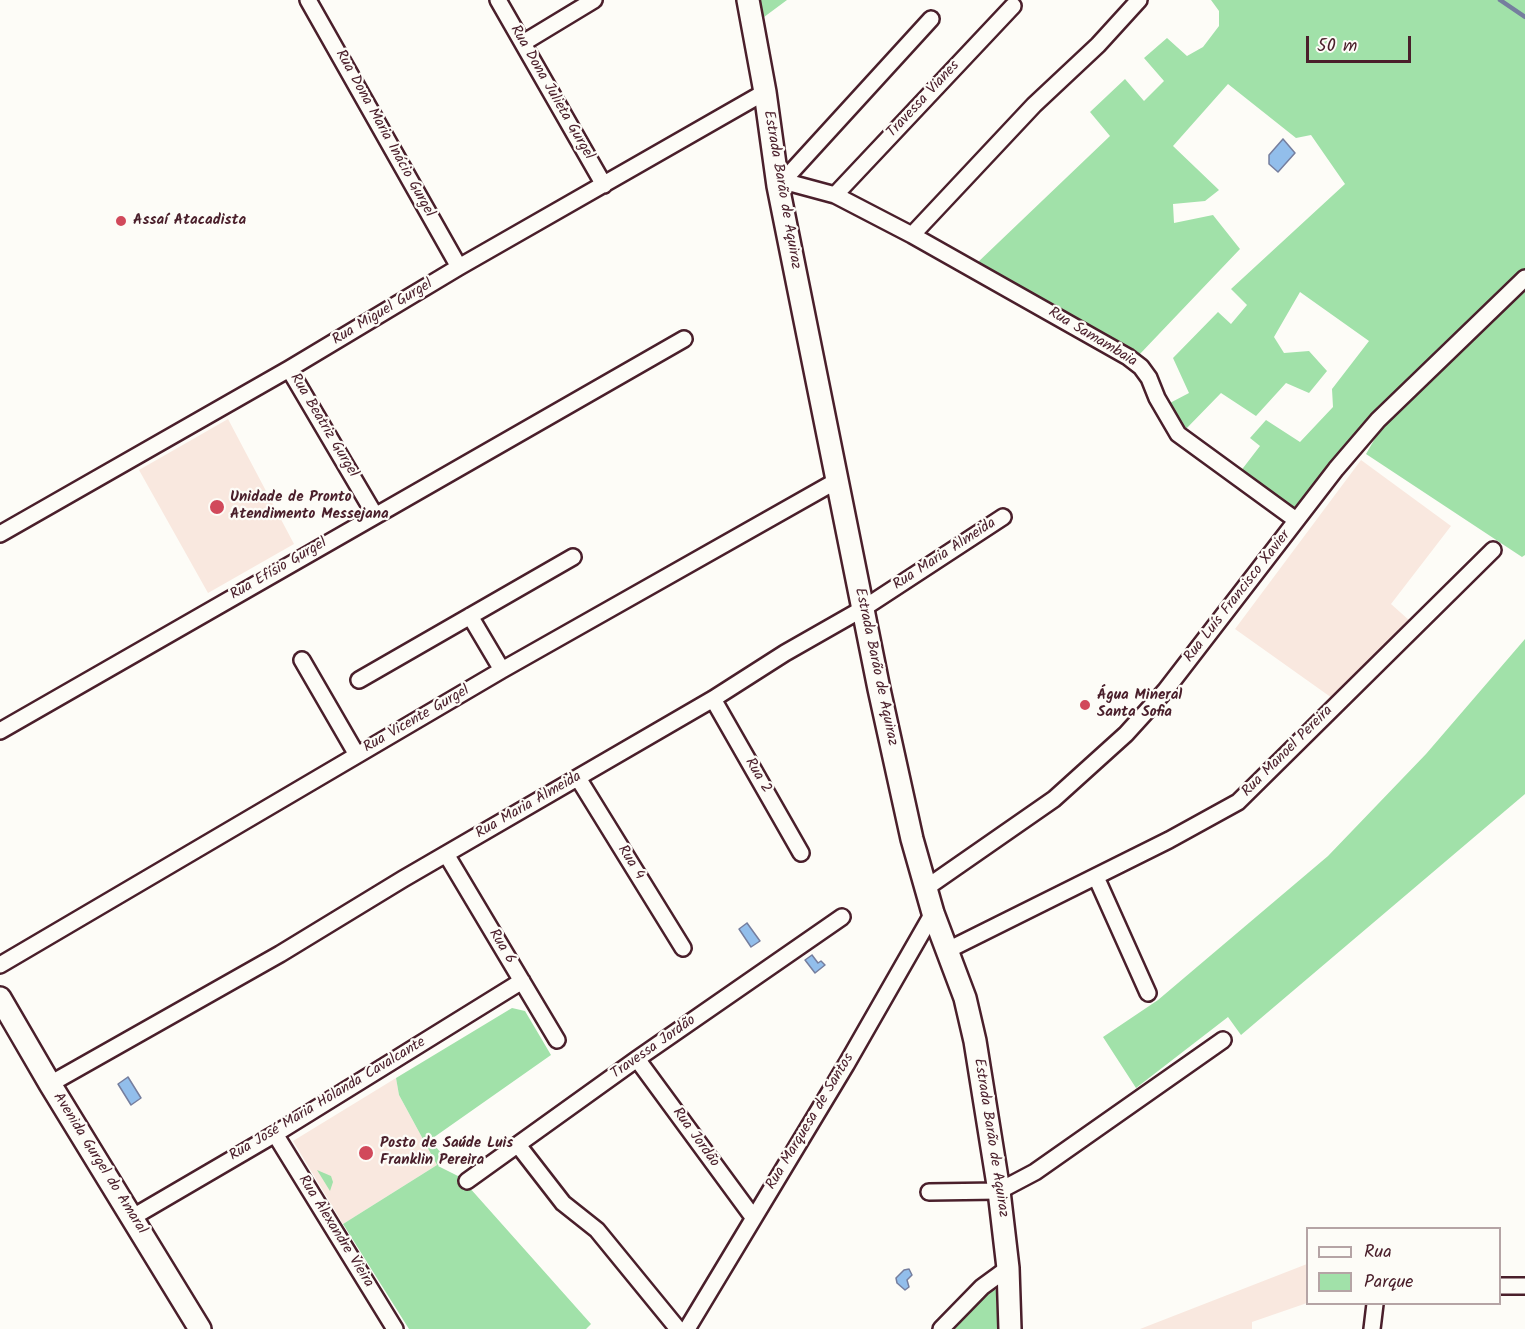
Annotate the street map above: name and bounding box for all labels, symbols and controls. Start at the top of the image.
street label: Rua Dona Julieta Gurgel [505,22,597,164]
scale bar [1309,24,1414,62]
text: 50 m [1317,32,1357,61]
street label: Rua Dona Maria Inácio Gurgel [330,47,438,221]
street label: Travessa Vianes [884,58,964,142]
street label: Estrada Barão de Aquiraz [758,109,804,271]
place label: Assaí Atacadista [133,212,246,230]
marker: Assaí Atacadista [114,214,128,228]
street label: Rua Miguel Gurgel [329,276,437,350]
street label: Rua Samambaia [1044,304,1140,372]
street label: Rua Beatriz Gurgel [285,371,361,481]
place label: Unidade de Pronto Atendimento Messejana [230,489,389,524]
marker: Unidade de Pronto Atendimento Messejana [208,498,226,516]
street label: Rua Maria Almeida [890,515,1000,595]
street label: Rua Luís Francisco Xavier [1181,527,1295,667]
street label: Rua Efísio Gurgel [227,535,331,605]
street label: Estrada Barão de Aquiraz [849,586,901,748]
street label: Rua Vicente Gurgel [361,682,473,758]
place label: Água Mineral Santa Sofia [1097,687,1182,722]
marker: Água Mineral Santa Sofia [1078,698,1092,712]
street label: Rua Manoel Pereira [1239,703,1337,801]
street label: Rua 2 [740,755,774,797]
street label: Rua Maria Almeida [473,768,585,844]
street label: Rua 4 [612,842,648,884]
street label: Rua 6 [484,926,518,968]
street label: Travessa Jordão [608,1012,700,1084]
street label: Rua José Maria Holanda Cavalcante [227,1034,429,1166]
street label: Rua Marquesa de Santos [763,1051,859,1193]
street label: Estrada Barão de Aquiraz [969,1057,1011,1219]
street label: Avenida Gurgel do Amaral [48,1090,150,1238]
street label: Rua Jordão [667,1105,723,1171]
place label: Posto de Saúde Luis Franklin Pereira [380,1135,513,1170]
marker: Posto de Saúde Luis Franklin Pereira [357,1144,375,1162]
street label: Rua Alexandre Vieira [293,1172,377,1292]
legend [1306,1227,1501,1305]
text: Rua [1364,1238,1392,1267]
text: Parque [1364,1268,1413,1297]

